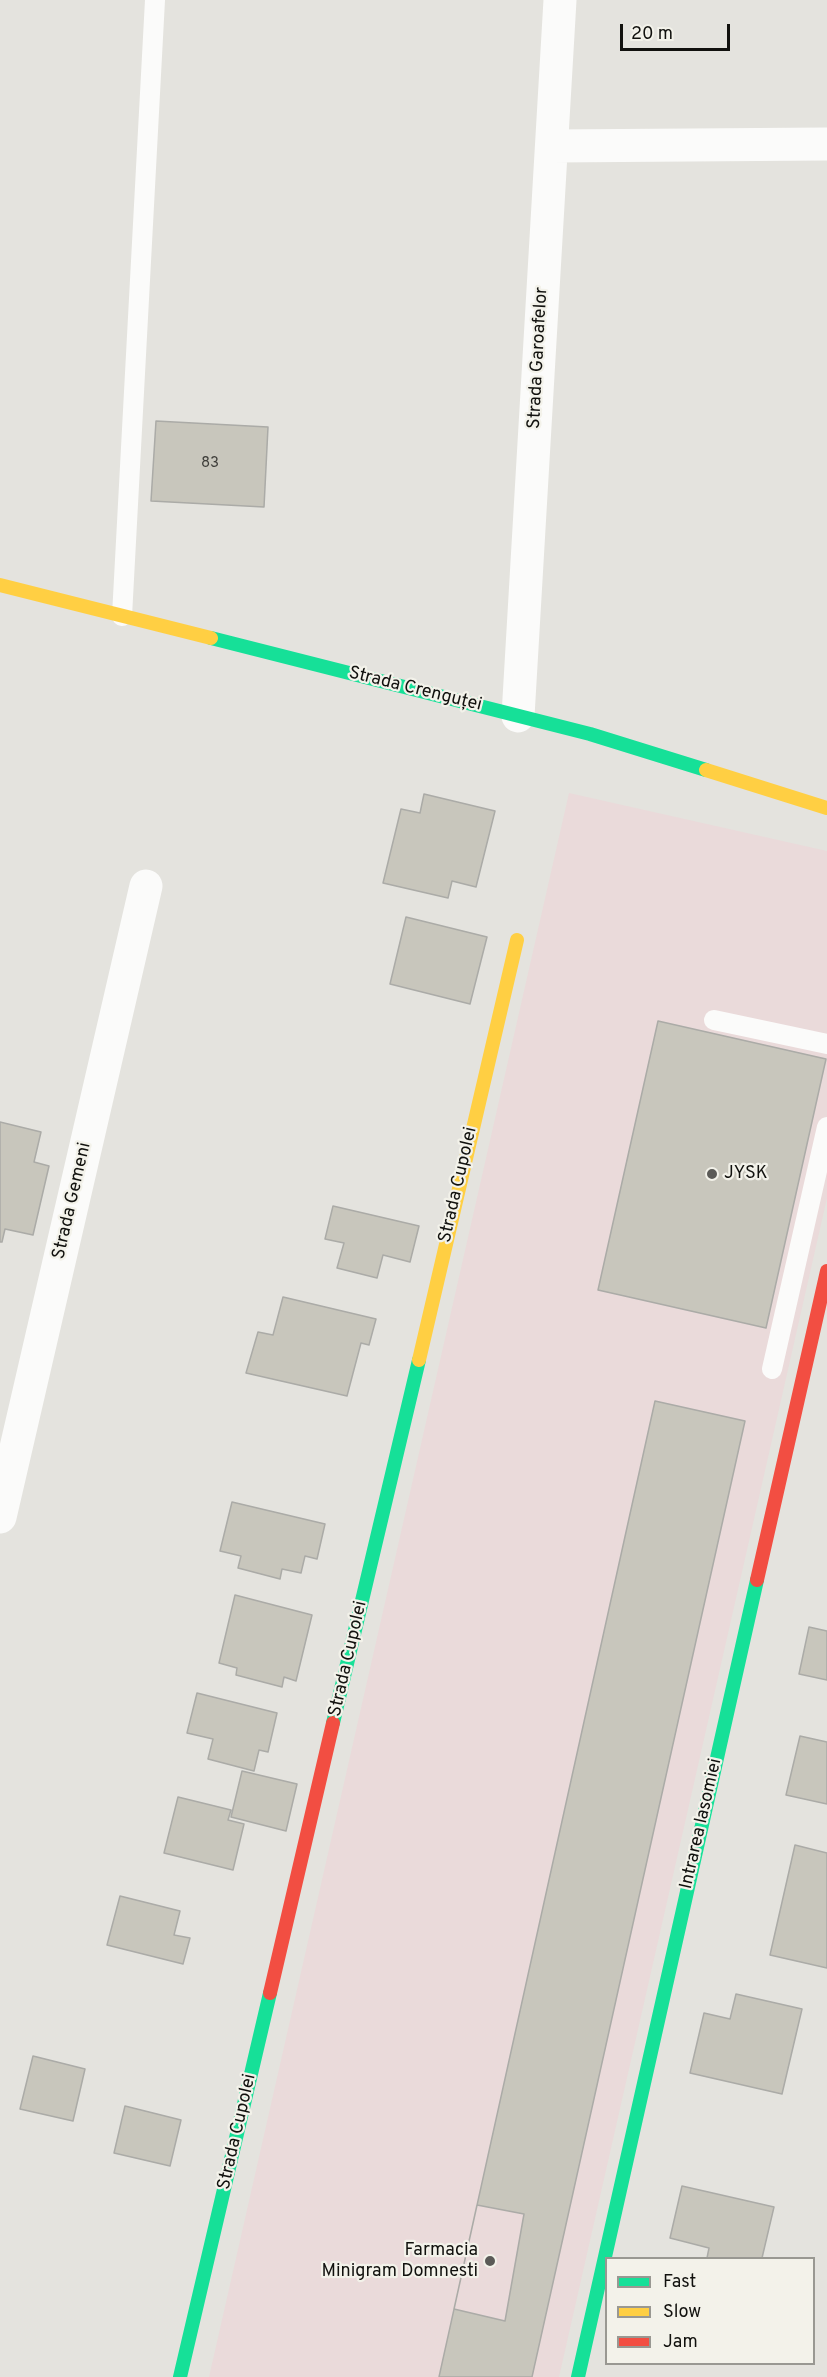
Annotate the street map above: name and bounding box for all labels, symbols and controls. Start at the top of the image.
scale bar [623,12,732,50]
text: 20 m [631,23,673,46]
street label: Strada Garoafelor [524,286,554,430]
house number: 83 [201,455,219,473]
street label: Strada Crenguței [346,663,484,717]
street label: Strada Cupolei [435,1125,483,1245]
street label: Strada Gemeni [49,1140,97,1262]
place label: JYSK [724,1163,768,1185]
marker: JYSK [705,1167,719,1181]
street label: Strada Cupolei [325,1599,373,1719]
street label: Intrarea Iasomiei [676,1757,728,1891]
street label: Strada Cupolei [214,2072,262,2192]
place label: Farmacia Minigram Domnesti [321,2240,478,2282]
marker: Farmacia Minigram Domnesti [483,2254,497,2268]
legend [605,2257,815,2365]
text: Fast [663,2271,696,2294]
text: Slow [663,2301,701,2324]
text: Jam [663,2331,698,2354]

